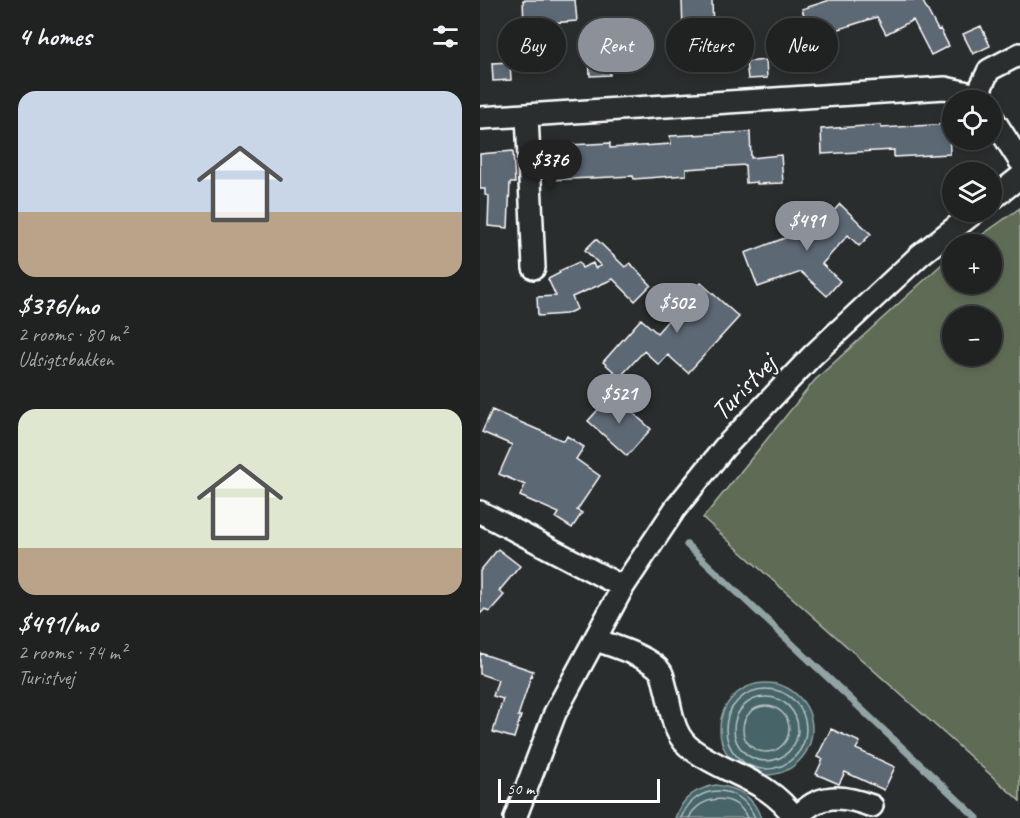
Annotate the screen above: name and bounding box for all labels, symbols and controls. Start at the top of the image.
chip: Buy [498,18,566,72]
chip: Rent [578,18,654,72]
chip: Filters [666,18,754,72]
chip: New [766,18,838,72]
text: 4 homes [18,20,91,53]
icon: filters [429,20,462,53]
map controls [942,90,1002,366]
button: locate [942,90,1002,150]
icon: home [186,130,294,238]
pin: $376 [514,140,586,191]
text: $376 [532,147,568,172]
button: layers [942,162,1002,222]
pin: $491 [771,201,843,252]
text: $491 [789,208,825,233]
button: + [942,234,1002,294]
pin: $502 [641,283,713,334]
text: $376/mo [18,289,99,322]
text: $502 [659,290,695,315]
button: − [942,306,1002,366]
text: 2 rooms · 80 m² [18,322,126,347]
street label: Turistvej [703,343,786,428]
text: Udsigtsbakken [18,347,113,372]
pin: $521 [583,374,655,425]
text: $521 [601,381,637,406]
icon: home [186,448,294,556]
text: $491/mo [18,607,98,640]
text: 2 rooms · 74 m² [18,640,126,665]
text: Turistvej [18,665,74,690]
scale bar [498,776,660,804]
text: 50 m [507,779,534,799]

